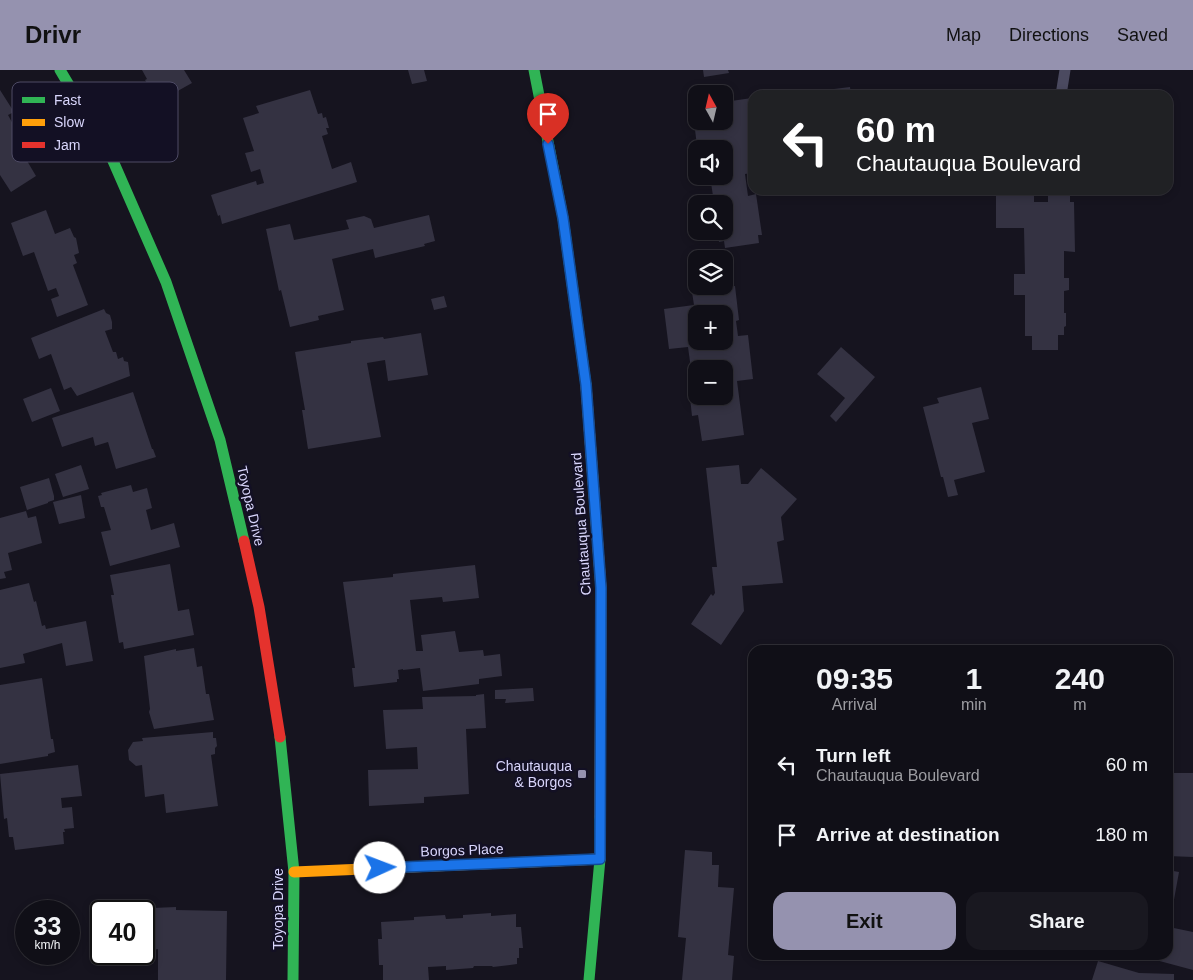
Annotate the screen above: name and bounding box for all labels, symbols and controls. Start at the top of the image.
text: Drivr [25,21,81,48]
text: Map [946,25,981,45]
text: Directions [1009,25,1089,45]
text: Saved [1117,25,1168,45]
legend [12,82,178,162]
north arrow [688,85,732,130]
map controls [688,85,733,405]
text: Fast [54,92,81,108]
pin [527,93,569,144]
icon: arrive [534,100,562,128]
icon: left [773,110,838,175]
text: 60 m [856,110,936,149]
text: Slow [54,114,85,130]
text: Jam [54,137,80,153]
button: sound [688,140,733,185]
text: Chautauqua Boulevard [856,151,1081,176]
button: search [688,195,733,240]
button: layers [688,250,733,295]
button: + [688,305,733,350]
button: − [688,360,733,405]
street label: Chautauqua Boulevard [568,452,594,596]
street label: Toyopa Drive [234,464,268,548]
text: 09:35 [816,662,893,695]
text: 1 [965,662,982,695]
text: 240 [1055,662,1105,695]
text: Arrival [832,696,877,713]
text: min [961,696,987,713]
text: m [1073,696,1086,713]
text: Turn left [816,745,891,766]
icon: left [773,751,801,779]
text: 60 m [1106,754,1148,775]
place label: Chautauqua & Borgos [496,758,572,790]
text: Chautauqua Boulevard [816,767,980,784]
marker: Chautauqua & Borgos [576,768,588,780]
icon: arrive [773,821,801,849]
text: Arrive at destination [816,824,1000,845]
text: 180 m [1095,824,1148,845]
position arrow [353,841,405,893]
street label: Borgos Place [420,841,504,859]
street label: Toyopa Drive [270,868,286,950]
button: Exit [773,892,956,950]
button: Share [966,892,1148,950]
speed limit sign: 40 [90,900,155,965]
text: 33 [34,912,61,940]
text: km/h [34,938,61,952]

